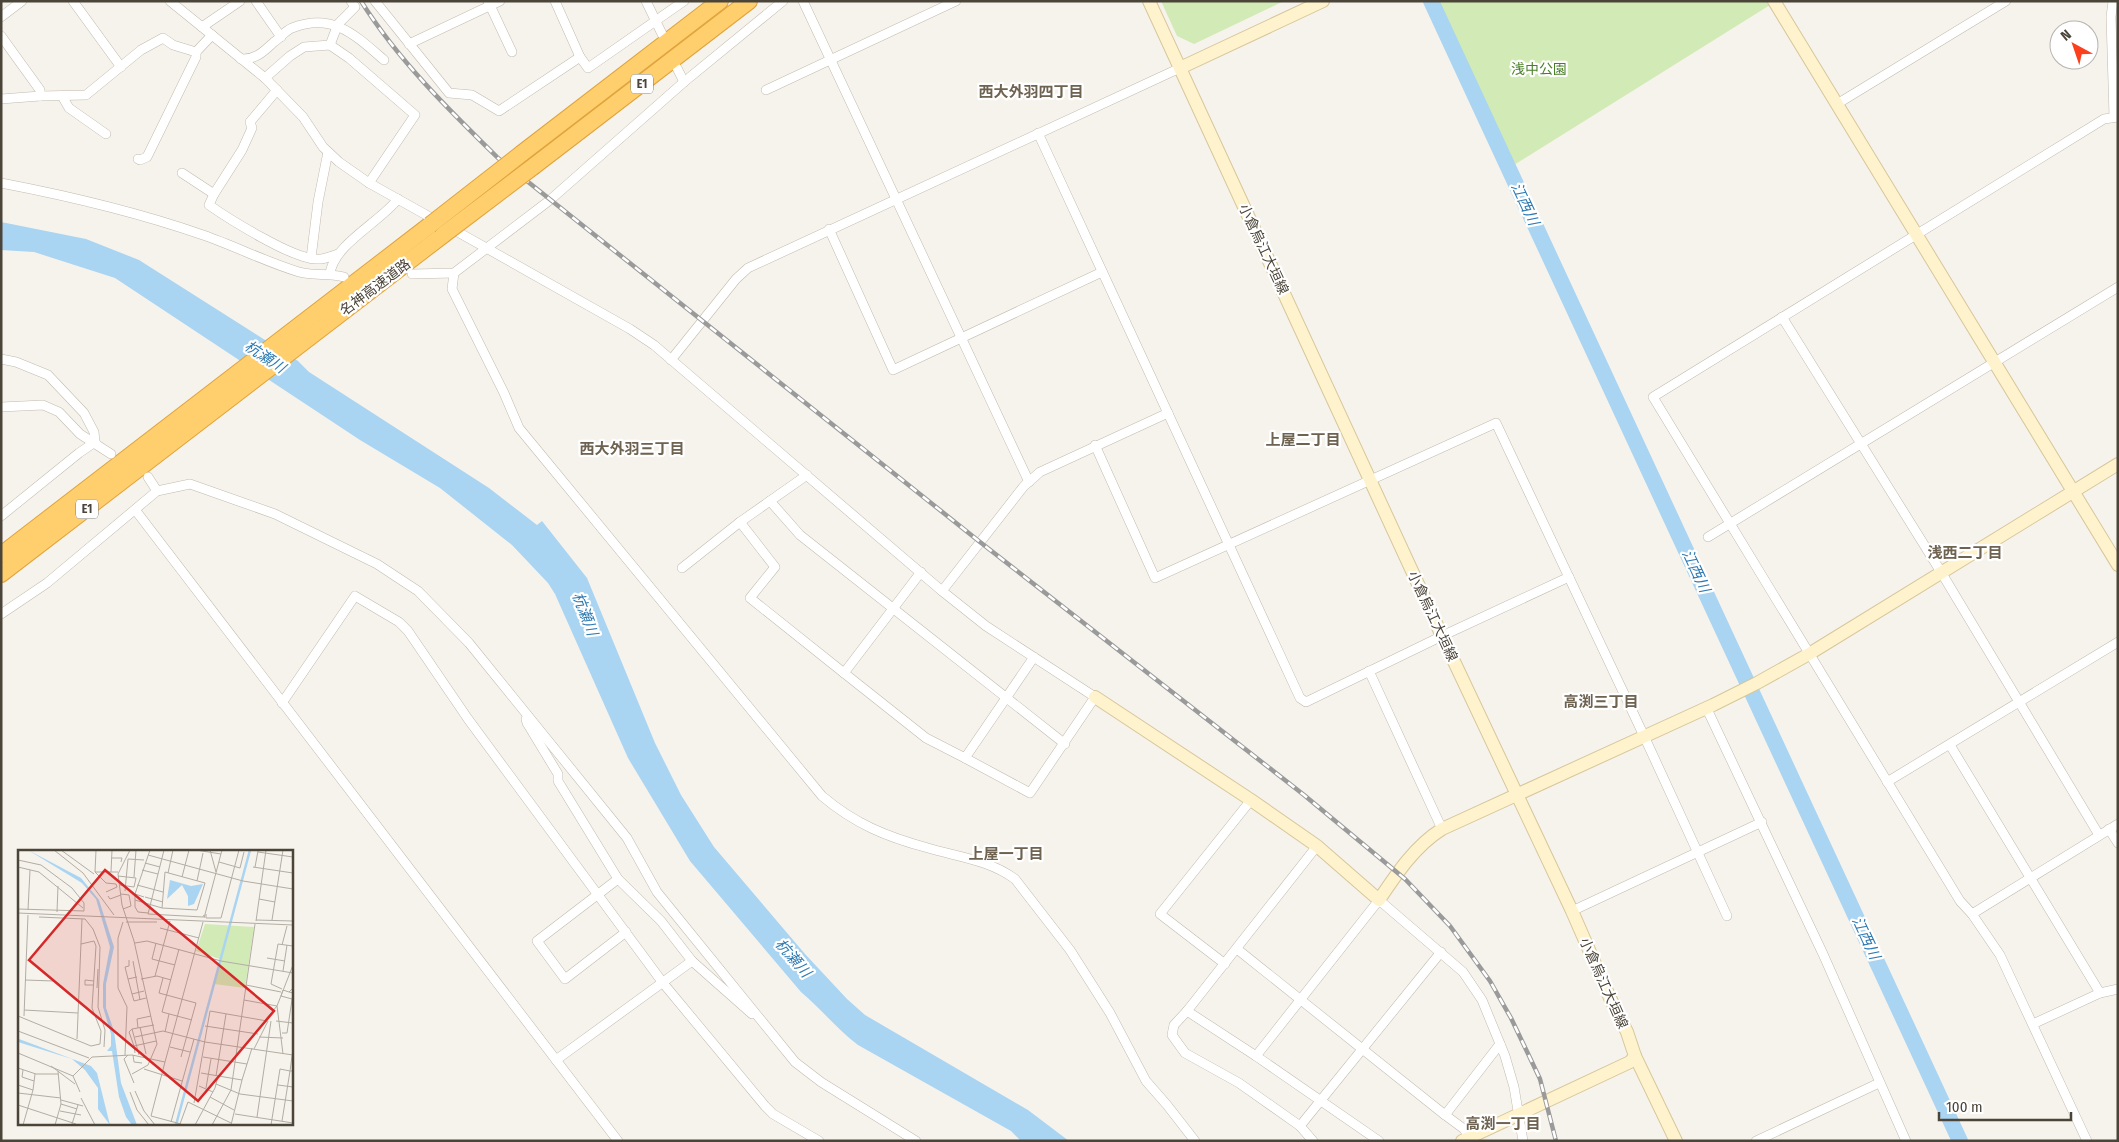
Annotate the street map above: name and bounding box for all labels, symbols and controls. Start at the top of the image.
north arrow [2049,20,2099,70]
text: N [2057,26,2075,45]
park label: 浅中公園 [1511,61,1567,78]
road number: E1 [631,74,653,94]
district label: 西大外羽四丁目 [978,83,1084,101]
water label: 江西川 [1507,180,1544,230]
street label: 小倉烏江大垣線 [1235,201,1292,297]
street label: 名神高速道路 [337,255,414,319]
water label: 杭瀬川 [241,337,290,378]
district label: 上屋二丁目 [1265,431,1341,449]
district label: 西大外羽三丁目 [579,440,685,458]
road number: E1 [76,499,98,518]
district label: 浅西二丁目 [1927,544,2003,562]
water label: 江西川 [1678,547,1715,597]
street label: 小倉烏江大垣線 [1404,568,1461,664]
water label: 杭瀬川 [569,590,602,640]
district label: 高渕三丁目 [1563,693,1639,711]
district label: 上屋一丁目 [968,845,1044,863]
inset map [18,850,292,1124]
water label: 江西川 [1848,914,1885,964]
water label: 杭瀬川 [771,935,816,982]
street label: 小倉烏江大垣線 [1576,935,1631,1031]
scale bar [1939,1090,2072,1122]
text: 100 m [1946,1098,1983,1116]
district label: 高渕一丁目 [1465,1115,1541,1133]

